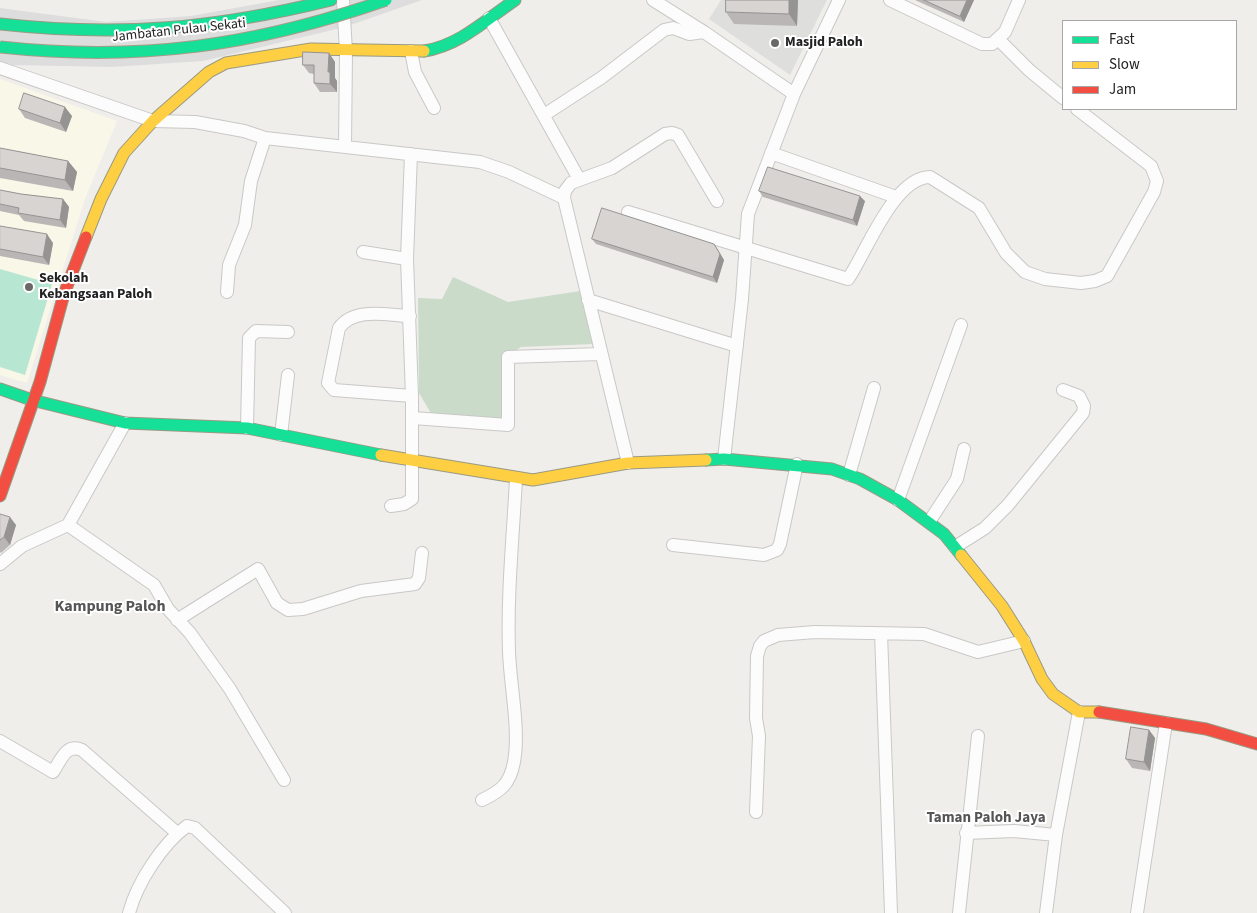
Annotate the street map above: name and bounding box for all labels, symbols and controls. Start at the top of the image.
street label: Jambatan Pulau Sekati [111,16,247,46]
legend [1062,20,1237,110]
text: Fast [1109,29,1135,50]
place label: Masjid Paloh [785,35,863,51]
marker: Masjid Paloh [769,37,781,49]
text: Slow [1109,54,1140,75]
text: Jam [1109,79,1136,100]
place label: Sekolah Kebangsaan Paloh [39,271,152,304]
marker: Sekolah Kebangsaan Paloh [23,281,35,293]
district label: Kampung Paloh [54,597,166,617]
district label: Taman Paloh Jaya [926,810,1046,828]

